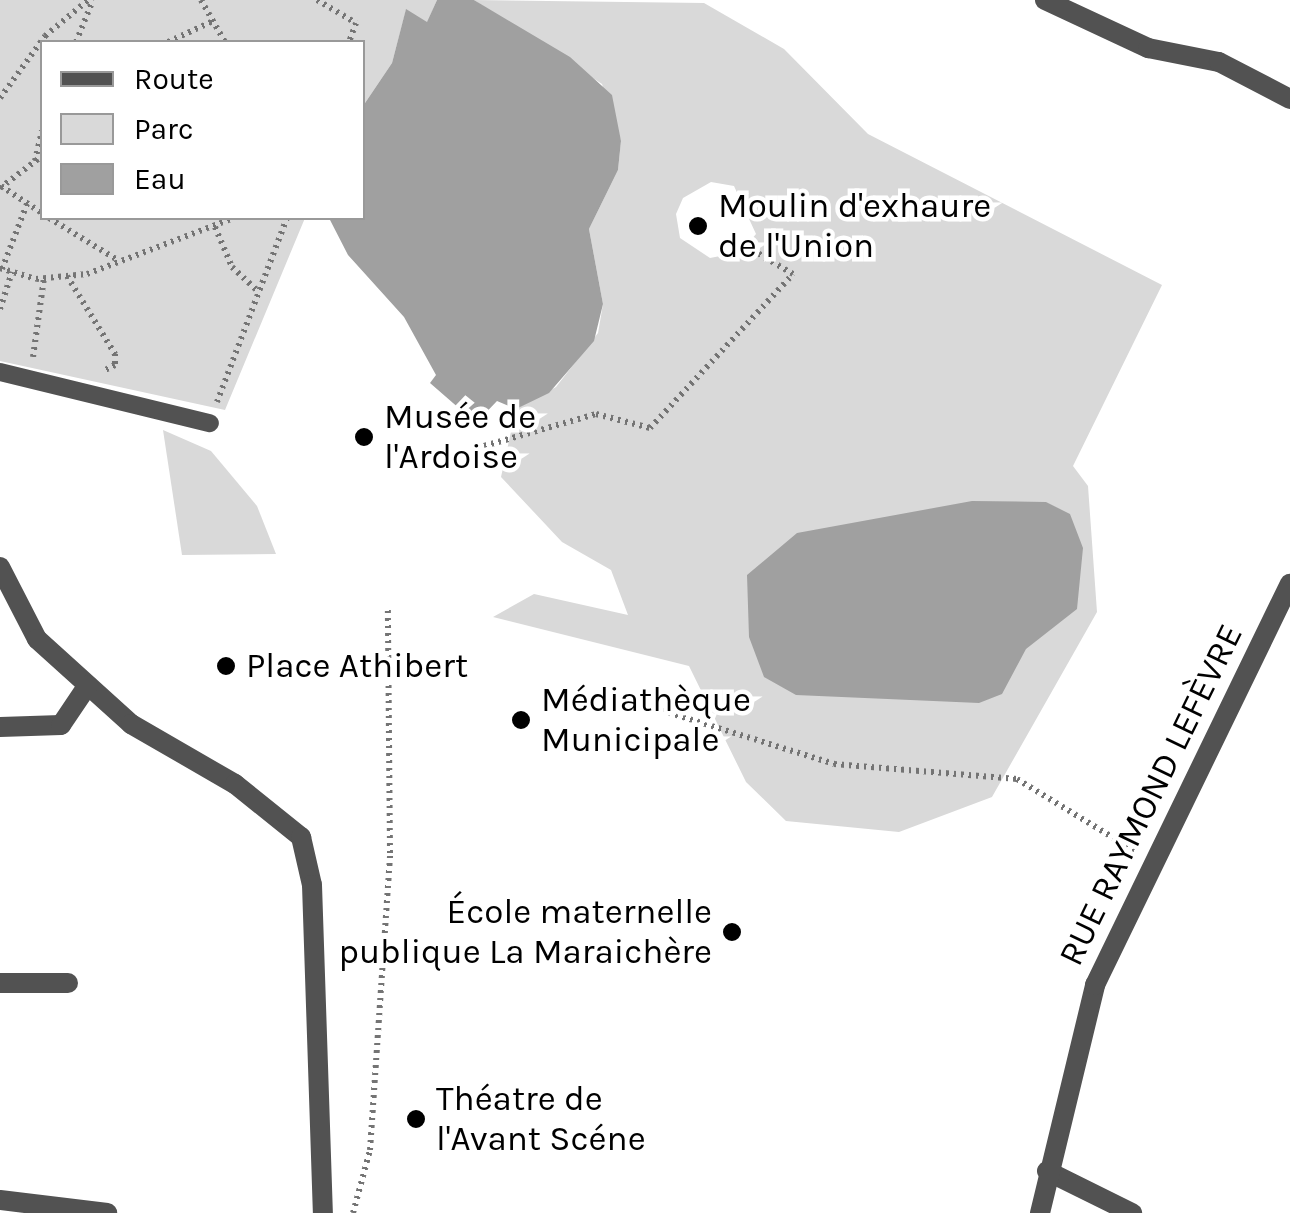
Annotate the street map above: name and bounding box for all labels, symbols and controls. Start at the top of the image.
legend [40,40,365,220]
text: Route [134,61,214,97]
text: Parc [134,111,193,147]
text: Eau [134,161,186,197]
place label: Moulin d'exhaure de l'Union [718,185,991,267]
marker: Moulin d'exhaure de l'Union [687,215,709,237]
place label: Musée de l'Ardoise [384,396,536,478]
marker: Musée de l'Ardoise [353,426,375,448]
street label: RUE RAYMOND LEFÈVRE [1050,617,1252,973]
place label: Place Athibert [246,645,468,687]
marker: Place Athibert [215,655,237,677]
place label: Médiathèque Municipale [541,679,751,761]
marker: Médiathèque Municipale [510,709,532,731]
place label: École maternelle publique La Maraichère [338,891,712,973]
marker: École maternelle publique La Maraichère [721,921,743,943]
place label: Théatre de l'Avant Scéne [436,1078,646,1160]
marker: Théatre de l'Avant Scéne [405,1108,427,1130]

